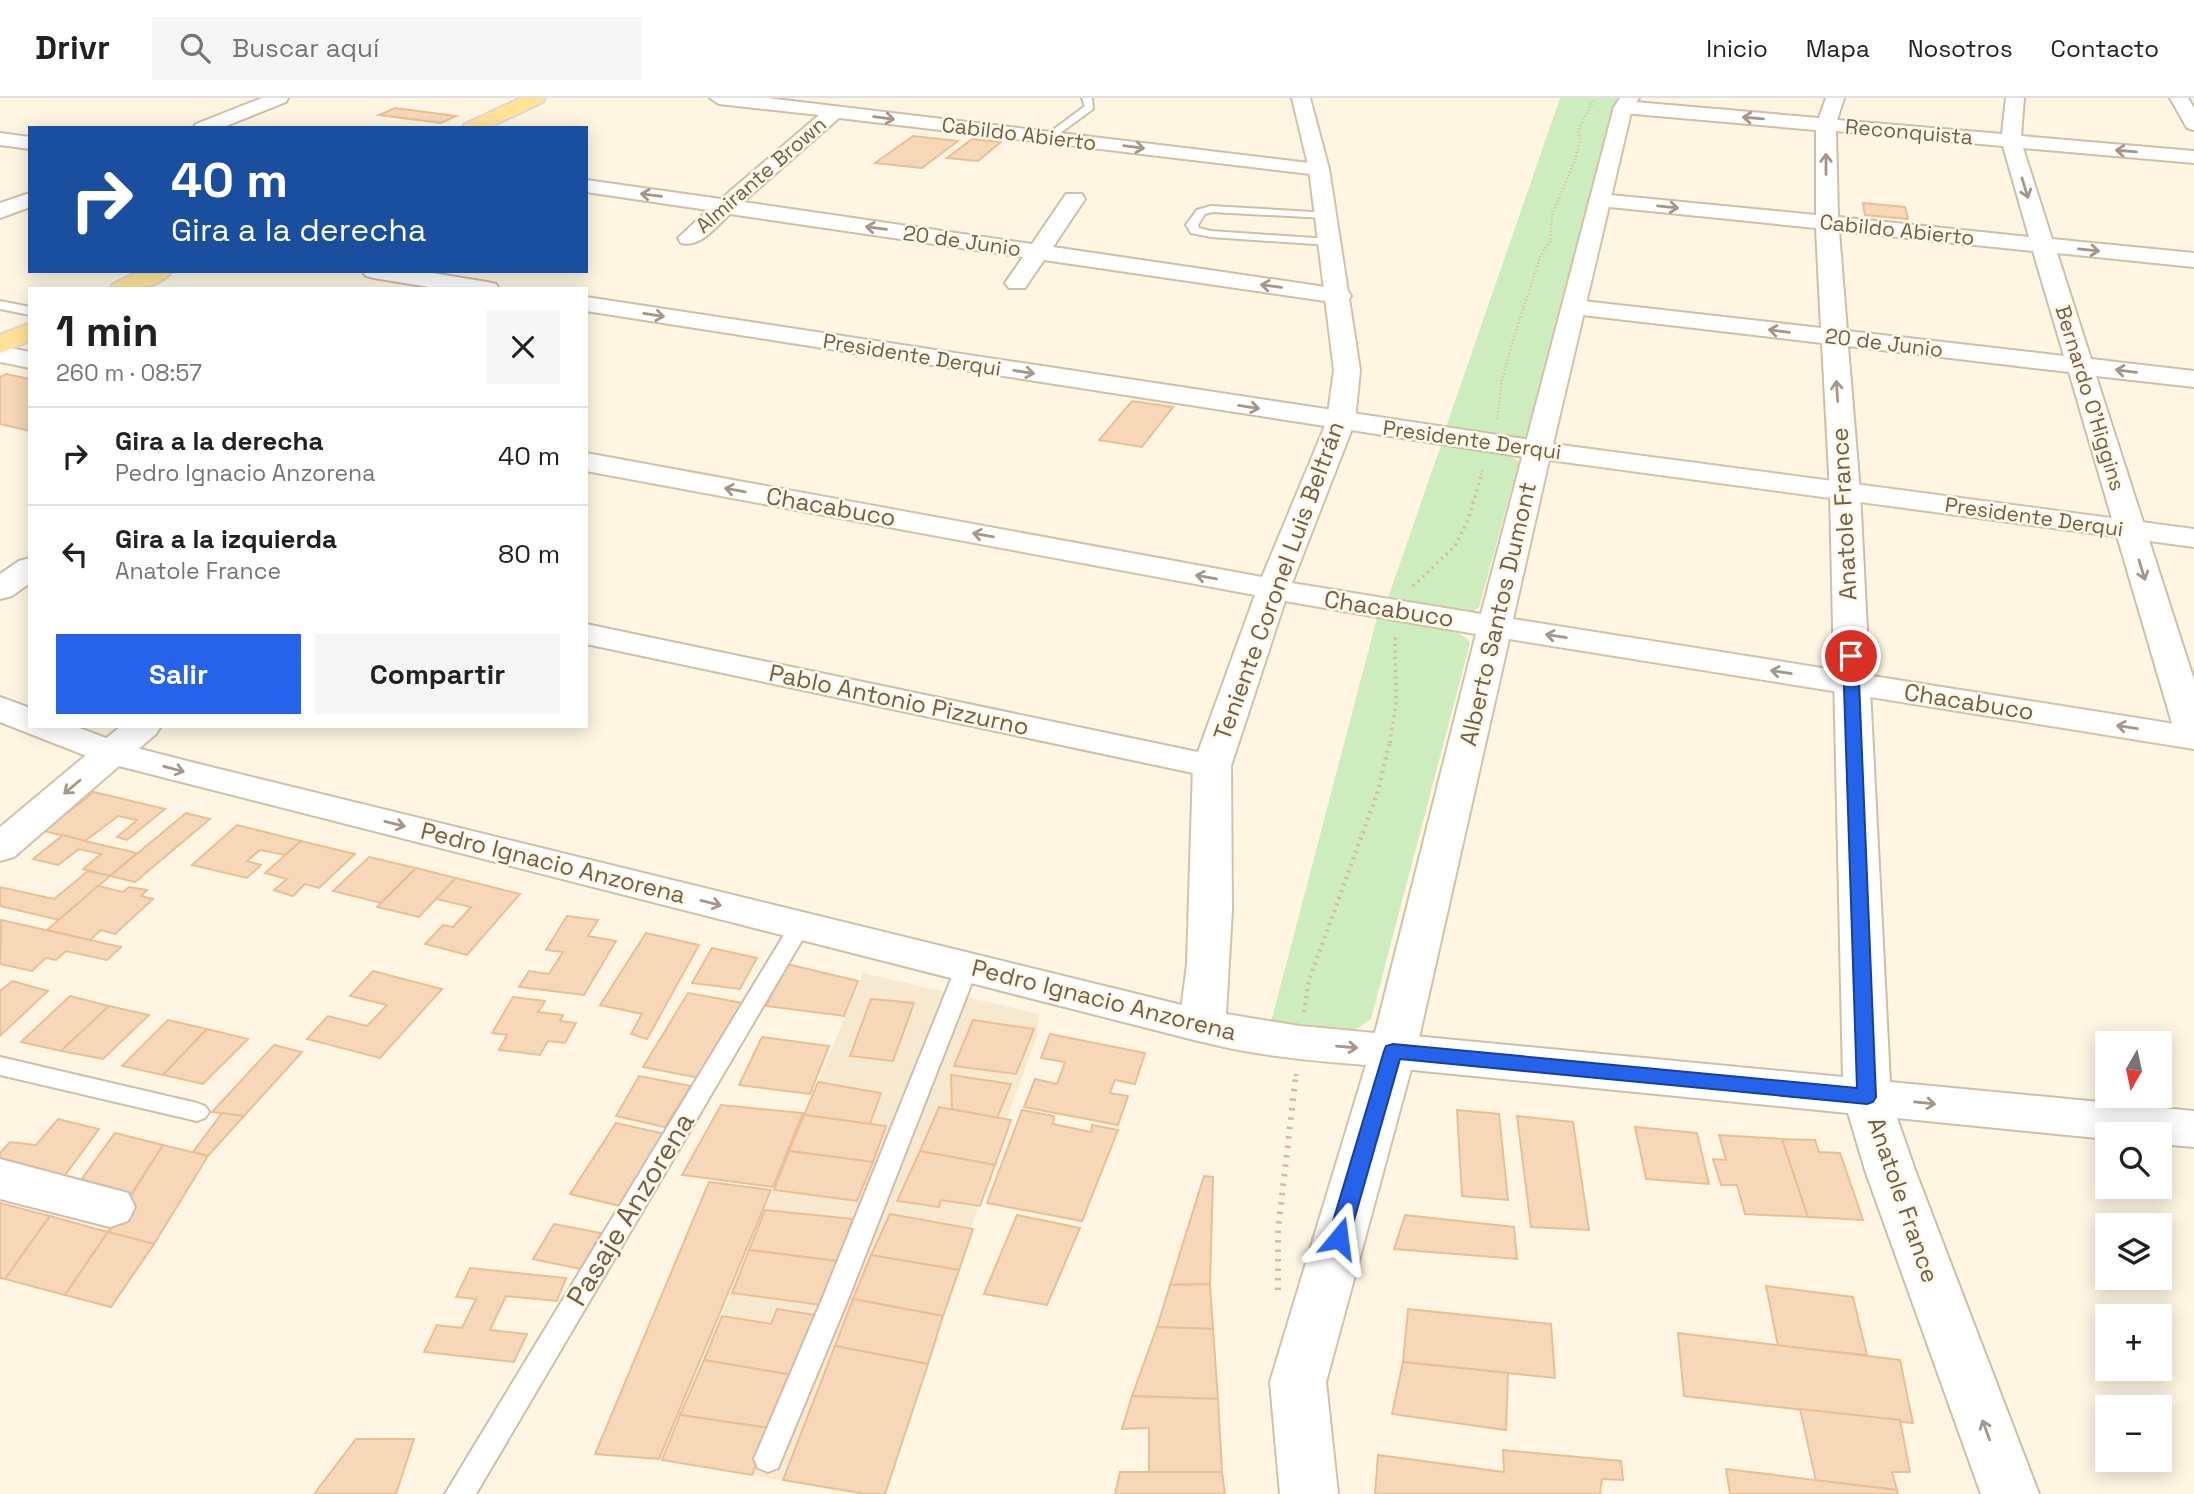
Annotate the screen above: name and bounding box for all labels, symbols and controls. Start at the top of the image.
search box [152,17,642,80]
text: Drivr [35,27,110,69]
icon: search [176,29,214,67]
text: Buscar aquí [232,31,379,65]
text: Inicio [1706,33,1768,64]
text: Mapa [1806,33,1870,64]
text: Nosotros [1908,33,2013,64]
text: Contacto [2051,33,2159,64]
street label: Almirante Brown [690,110,832,239]
one-way arrow [872,111,895,124]
street label: Cabildo Abierto [940,111,1098,156]
one-way arrow [1742,111,1765,124]
street label: Reconquista [1844,112,1974,151]
one-way arrow [1123,141,1145,154]
one-way arrow [2115,144,2138,157]
text: 40 m [171,149,288,211]
one-way arrow [1820,153,1833,176]
icon: right [56,154,147,245]
one-way arrow [2020,177,2033,199]
one-way arrow [640,188,663,201]
one-way arrow [1656,201,1678,214]
street label: Cabildo Abierto [1818,208,1976,251]
text: Gira a la derecha [171,210,426,250]
street label: 20 de Junio [901,219,1023,262]
one-way arrow [865,221,888,234]
one-way arrow [2077,244,2100,257]
one-way arrow [1260,279,1283,292]
street label: Bernardo O'Higgins [2049,302,2132,494]
text: 1 min [56,305,159,358]
one-way arrow [642,308,665,321]
button: close [486,310,560,384]
street label: 20 de Junio [1824,322,1945,363]
one-way arrow [1768,325,1790,338]
street label: Presidente Derqui [821,327,1003,382]
text: 260 m · 08:57 [56,358,202,388]
one-way arrow [2115,365,2138,378]
one-way arrow [1012,366,1035,379]
one-way arrow [1831,380,1844,403]
one-way arrow [1237,401,1259,414]
street label: Presidente Derqui [1381,414,1563,465]
street label: Teniente Coronel Luis Beltrán [1206,417,1351,745]
text: Gira a la derecha [115,424,324,458]
street label: Anatole France [1823,427,1864,601]
icon: right [56,437,94,475]
text: 40 m [498,439,560,473]
text: Pedro Ignacio Anzorena [115,458,375,488]
street label: Alberto Santos Dumont [1452,479,1543,749]
street label: Chacabuco [764,480,898,533]
one-way arrow [724,483,747,496]
street label: Presidente Derqui [1943,491,2125,542]
text: Gira a la izquierda [115,522,337,556]
one-way arrow [972,528,995,542]
icon: left [56,535,94,573]
text: 80 m [498,537,560,571]
text: Anatole France [115,556,281,586]
one-way arrow [2136,559,2149,581]
one-way arrow [1195,569,1218,583]
street label: Chacabuco [1322,583,1456,634]
pin [1821,626,1881,686]
one-way arrow [1546,629,1568,642]
button: Salir [56,634,301,714]
button: Compartir [315,634,560,714]
icon: arrive [1832,637,1870,675]
street label: Pablo Antonio Pizzurno [766,657,1032,742]
one-way arrow [1770,665,1793,678]
street label: Chacabuco [1902,676,2036,727]
one-way arrow [2116,720,2139,733]
one-way arrow [163,763,185,776]
one-way arrow [64,779,82,795]
street label: Pedro Ignacio Anzorena [418,815,689,910]
one-way arrow [383,818,406,831]
one-way arrow [699,897,722,910]
street label: Pedro Ignacio Anzorena [969,952,1240,1047]
north arrow [2095,1031,2172,1108]
map controls [2095,1031,2172,1472]
one-way arrow [1335,1041,1357,1054]
one-way arrow [1913,1096,1935,1109]
street label: Pasaje Anzorena [558,1106,702,1312]
street label: Anatole France [1861,1113,1946,1287]
button: search [2095,1122,2172,1199]
position arrow [1302,1201,1376,1275]
button: layers [2095,1213,2172,1290]
button: + [2095,1304,2172,1381]
button: − [2095,1395,2172,1472]
one-way arrow [1979,1420,1992,1441]

